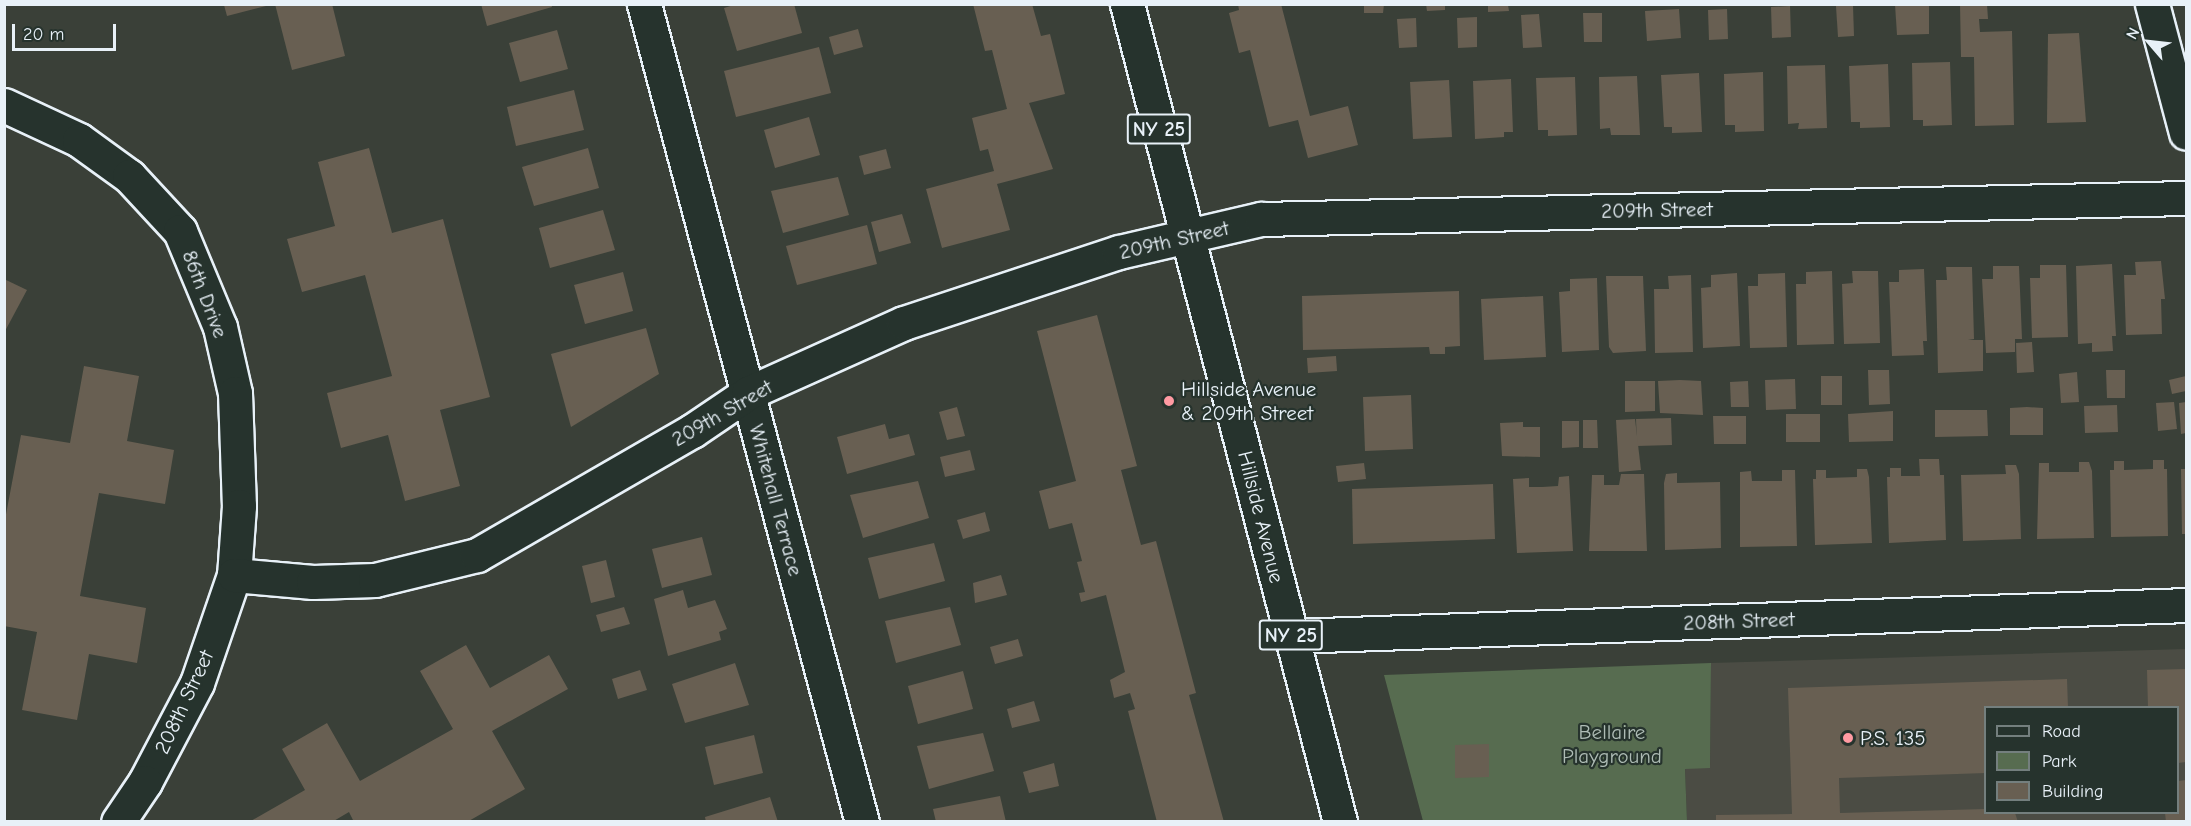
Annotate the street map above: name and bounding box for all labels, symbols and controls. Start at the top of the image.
scale bar [15,12,118,50]
north arrow [2119,12,2179,72]
text: 20 m [23,24,64,45]
text: N [2123,25,2144,42]
road number: NY 25 [1126,112,1192,146]
street label: 209th Street [1601,196,1713,224]
street label: 209th Street [1117,215,1231,265]
street label: 86th Drive [177,247,233,341]
street label: 209th Street [667,374,777,452]
place label: Hillside Avenue & 209th Street [1181,376,1316,426]
marker: Hillside Avenue & 209th Street [1162,394,1176,408]
street label: Whitehall Terrace [744,421,808,579]
street label: Hillside Avenue [1232,448,1290,586]
street label: 208th Street [1683,606,1795,636]
road number: NY 25 [1258,618,1324,652]
street label: 208th Street [149,646,219,758]
legend [1984,706,2179,814]
park label: Bellaire Playground [1562,719,1662,769]
text: Road [2042,721,2081,742]
place label: P.S. 135 [1860,725,1926,751]
marker: P.S. 135 [1841,731,1855,745]
text: Park [2042,751,2076,772]
text: Building [2042,781,2104,802]

